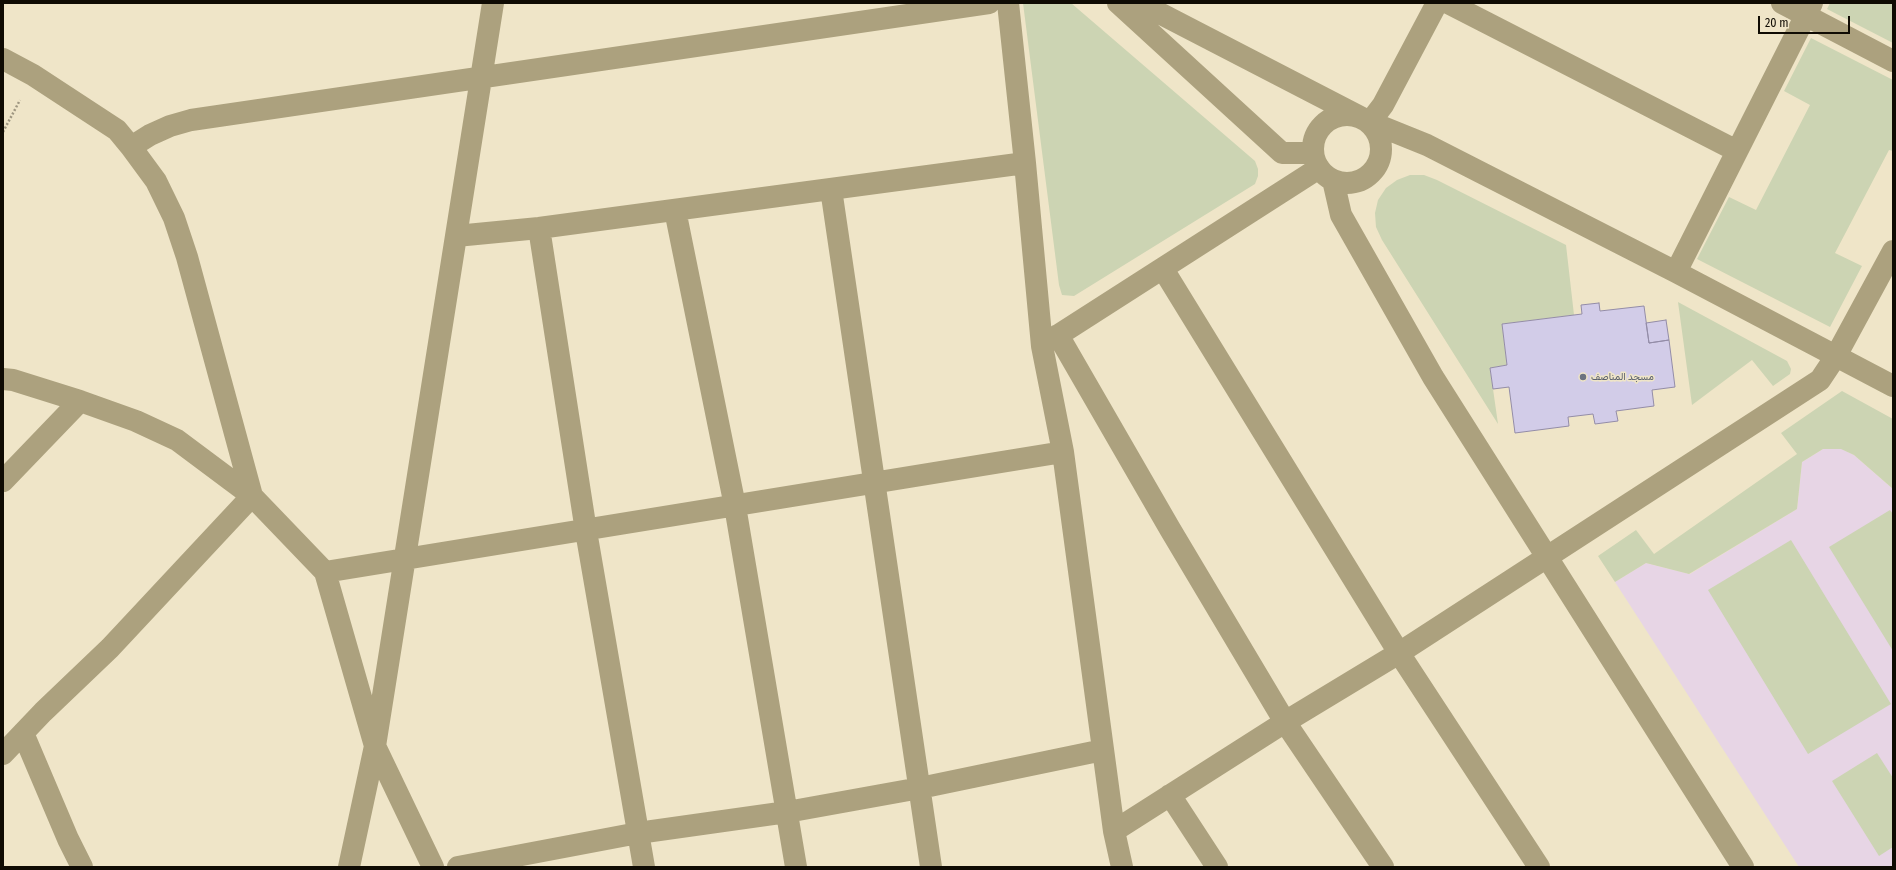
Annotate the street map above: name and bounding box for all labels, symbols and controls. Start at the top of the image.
scale bar [1760,8,1852,34]
text: 20 m [1765,16,1789,30]
place label: مسجد المناصف [1591,371,1654,383]
marker: مسجد المناصف [1578,372,1588,382]

